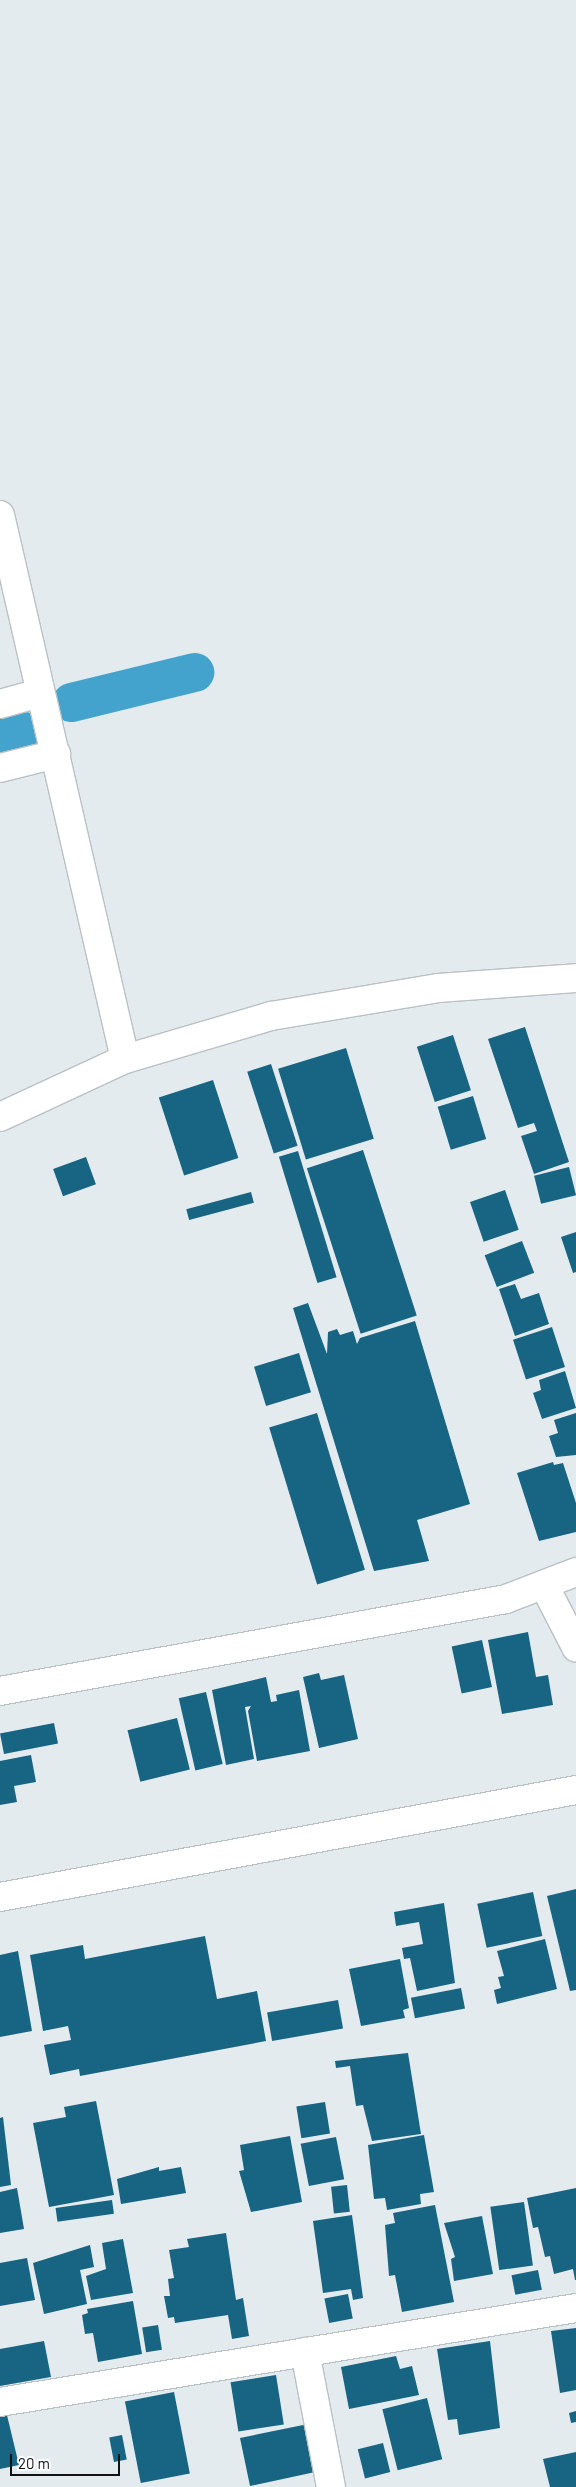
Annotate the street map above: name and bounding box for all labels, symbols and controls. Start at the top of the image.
scale bar [12,2444,122,2476]
text: 20 m [18,2454,50,2472]

